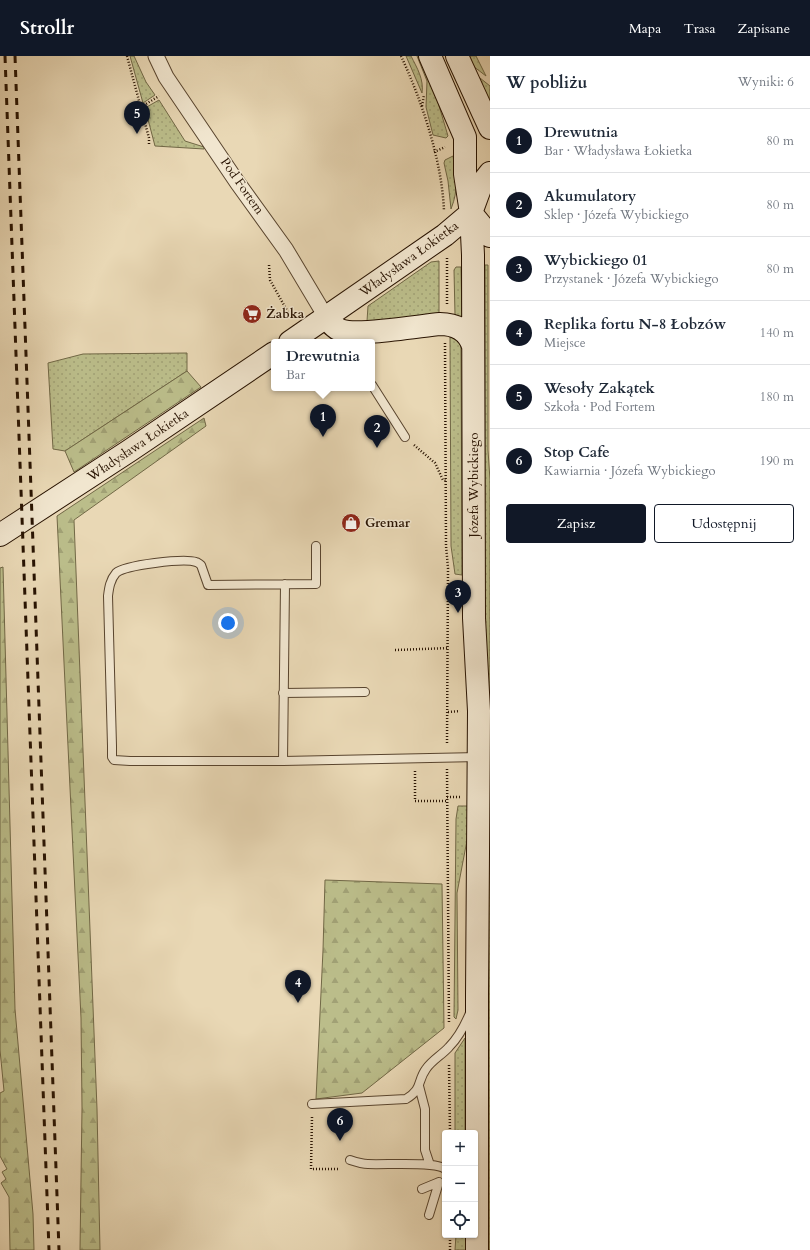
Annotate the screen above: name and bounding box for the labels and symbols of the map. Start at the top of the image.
pin: 5 [124,101,150,134]
street label: Pod Fortem [216,154,268,218]
street label: Władysława Łokietka [355,217,463,302]
supermarket icon: Żabka [241,303,263,325]
place label: Żabka [266,305,305,323]
street label: Władysława Łokietka [83,404,192,486]
pin: 1 [310,404,336,437]
pin: 2 [364,415,390,448]
street label: Józefa Wybickiego [465,433,483,539]
shop icon: Gremar [340,512,362,534]
place label: Gremar [365,514,411,532]
pin: 3 [445,580,471,613]
your location [218,613,238,633]
pin: 4 [285,970,311,1003]
pin: 6 [327,1108,353,1141]

